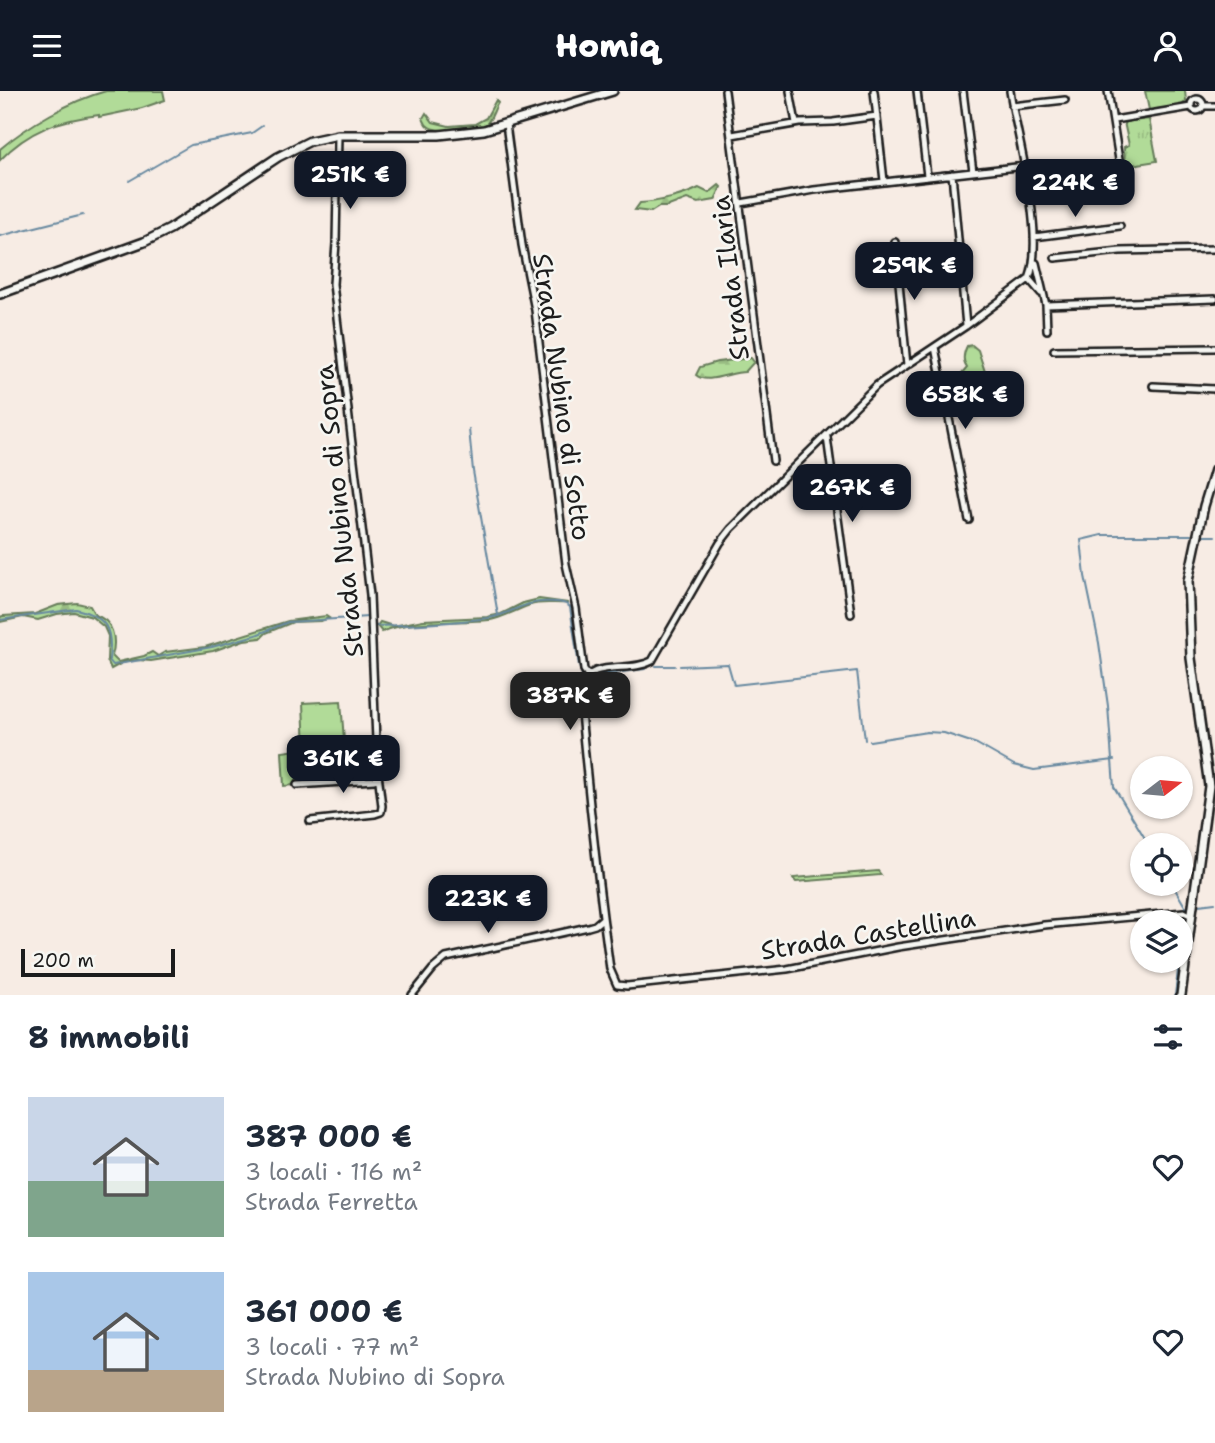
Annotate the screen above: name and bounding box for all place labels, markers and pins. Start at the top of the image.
pin: 251K € [293,151,407,211]
pin: 224K € [1018,159,1132,219]
pin: 259K € [857,243,971,302]
pin: 658K € [908,371,1022,431]
pin: 267K € [795,465,909,524]
pin: 387K € [513,673,627,732]
pin: 361K € [286,735,400,795]
pin: 223K € [431,875,545,935]

